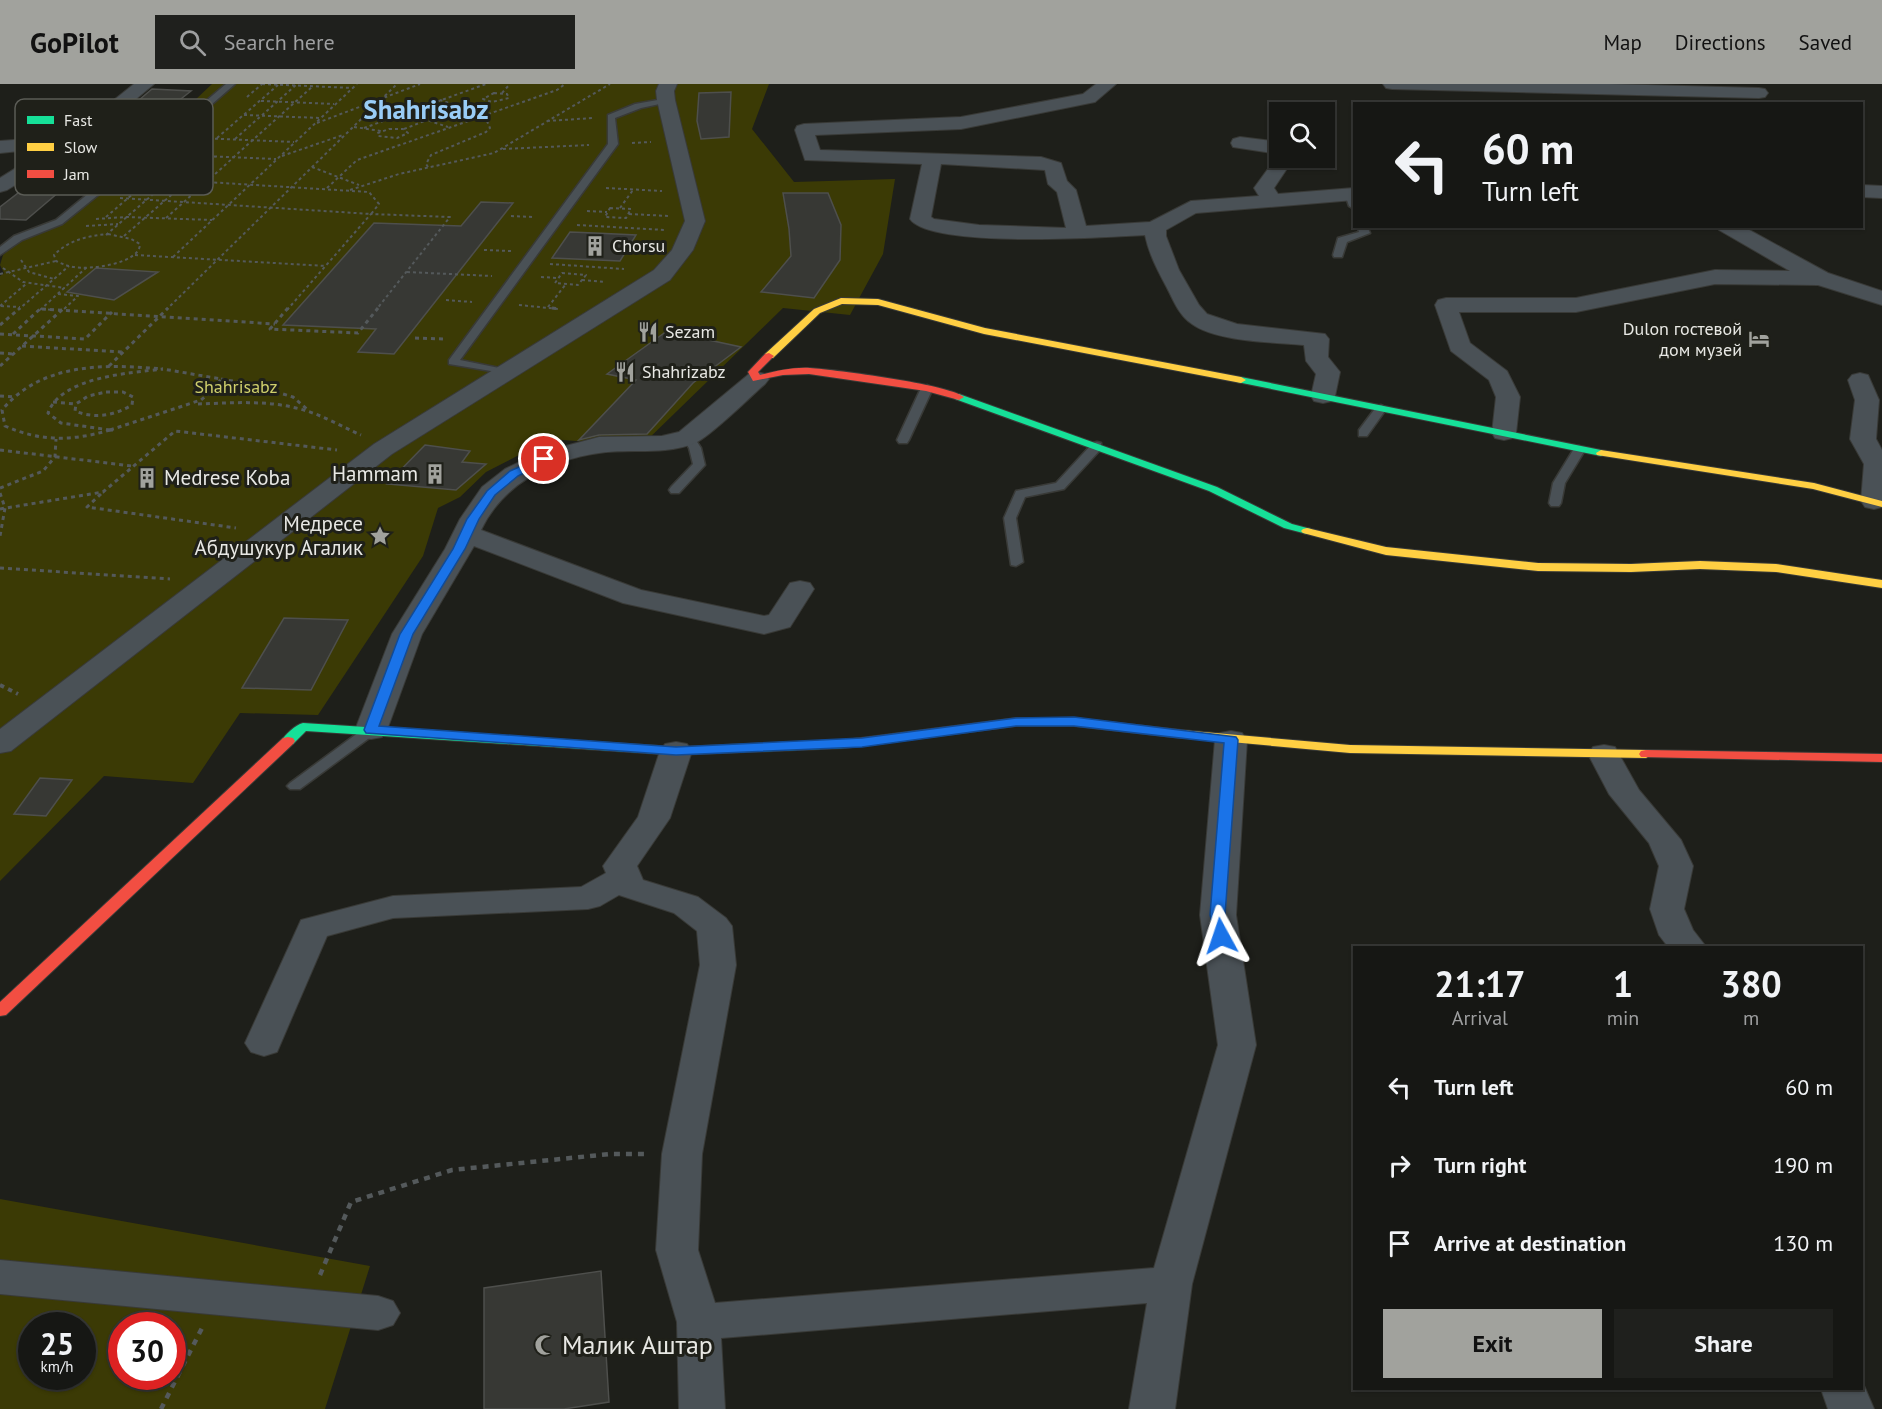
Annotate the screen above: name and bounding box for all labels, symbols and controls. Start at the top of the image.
search box [155,15,575,69]
text: GoPilot [30,24,119,61]
icon: search [176,26,209,59]
text: Search here [224,28,335,56]
text: Map [1603,29,1642,56]
text: Directions [1675,29,1766,56]
text: Saved [1799,29,1852,56]
district label: Shahrisabz [363,92,489,126]
legend [15,99,213,195]
map controls [1269,102,1335,168]
button: search [1269,102,1335,168]
text: Fast [64,110,93,130]
text: 60 m [1482,121,1574,176]
icon: left [1383,126,1461,204]
text: Slow [64,137,98,157]
text: Jam [63,164,90,184]
text: Turn left [1482,174,1579,208]
building icon: Chorsu [583,234,607,258]
place label: Chorsu [612,234,665,257]
place label: Dulon гостевой дом музей [1623,317,1742,361]
restaurant icon: Sezam [636,320,660,344]
place label: Sezam [665,320,715,343]
hotel icon: Dulon гостевой дом музей [1747,327,1771,351]
restaurant icon: Shahrizabz [613,360,637,384]
place label: Shahrizabz [642,360,726,383]
park label: Shahrisabz [194,375,278,398]
pin [518,433,569,484]
icon: arrive [527,442,560,475]
place label: Hammam [332,460,418,487]
building icon: Hammam [423,462,447,486]
place label: Medrese Koba [164,464,290,491]
building icon: Medrese Koba [135,466,159,490]
place label: Медресе Абдушукур Агалик [195,510,363,561]
place icon: Медресе Абдушукур Агалик [368,524,392,548]
position arrow [1189,904,1253,968]
text: 21:17 [1434,960,1526,1007]
text: 1 [1613,960,1633,1007]
text: 380 [1721,960,1782,1007]
text: Arrival [1452,1005,1508,1031]
text: min [1607,1005,1639,1031]
text: m [1743,1005,1759,1031]
icon: left [1383,1071,1416,1104]
text: Turn left [1434,1073,1514,1101]
text: 60 m [1785,1073,1833,1101]
icon: right [1383,1149,1416,1182]
text: Turn right [1434,1151,1526,1179]
text: 190 m [1773,1151,1833,1179]
icon: arrive [1383,1227,1416,1260]
text: Arrive at destination [1434,1229,1626,1257]
text: 130 m [1773,1229,1833,1257]
button: Exit [1383,1309,1602,1378]
button: Share [1614,1309,1833,1378]
speed limit sign: 30 [108,1312,186,1390]
text: 25 [40,1324,74,1363]
place label: Малик Аштар [562,1328,713,1361]
mosque icon: Малик Аштар [533,1333,557,1357]
text: km/h [41,1357,73,1376]

